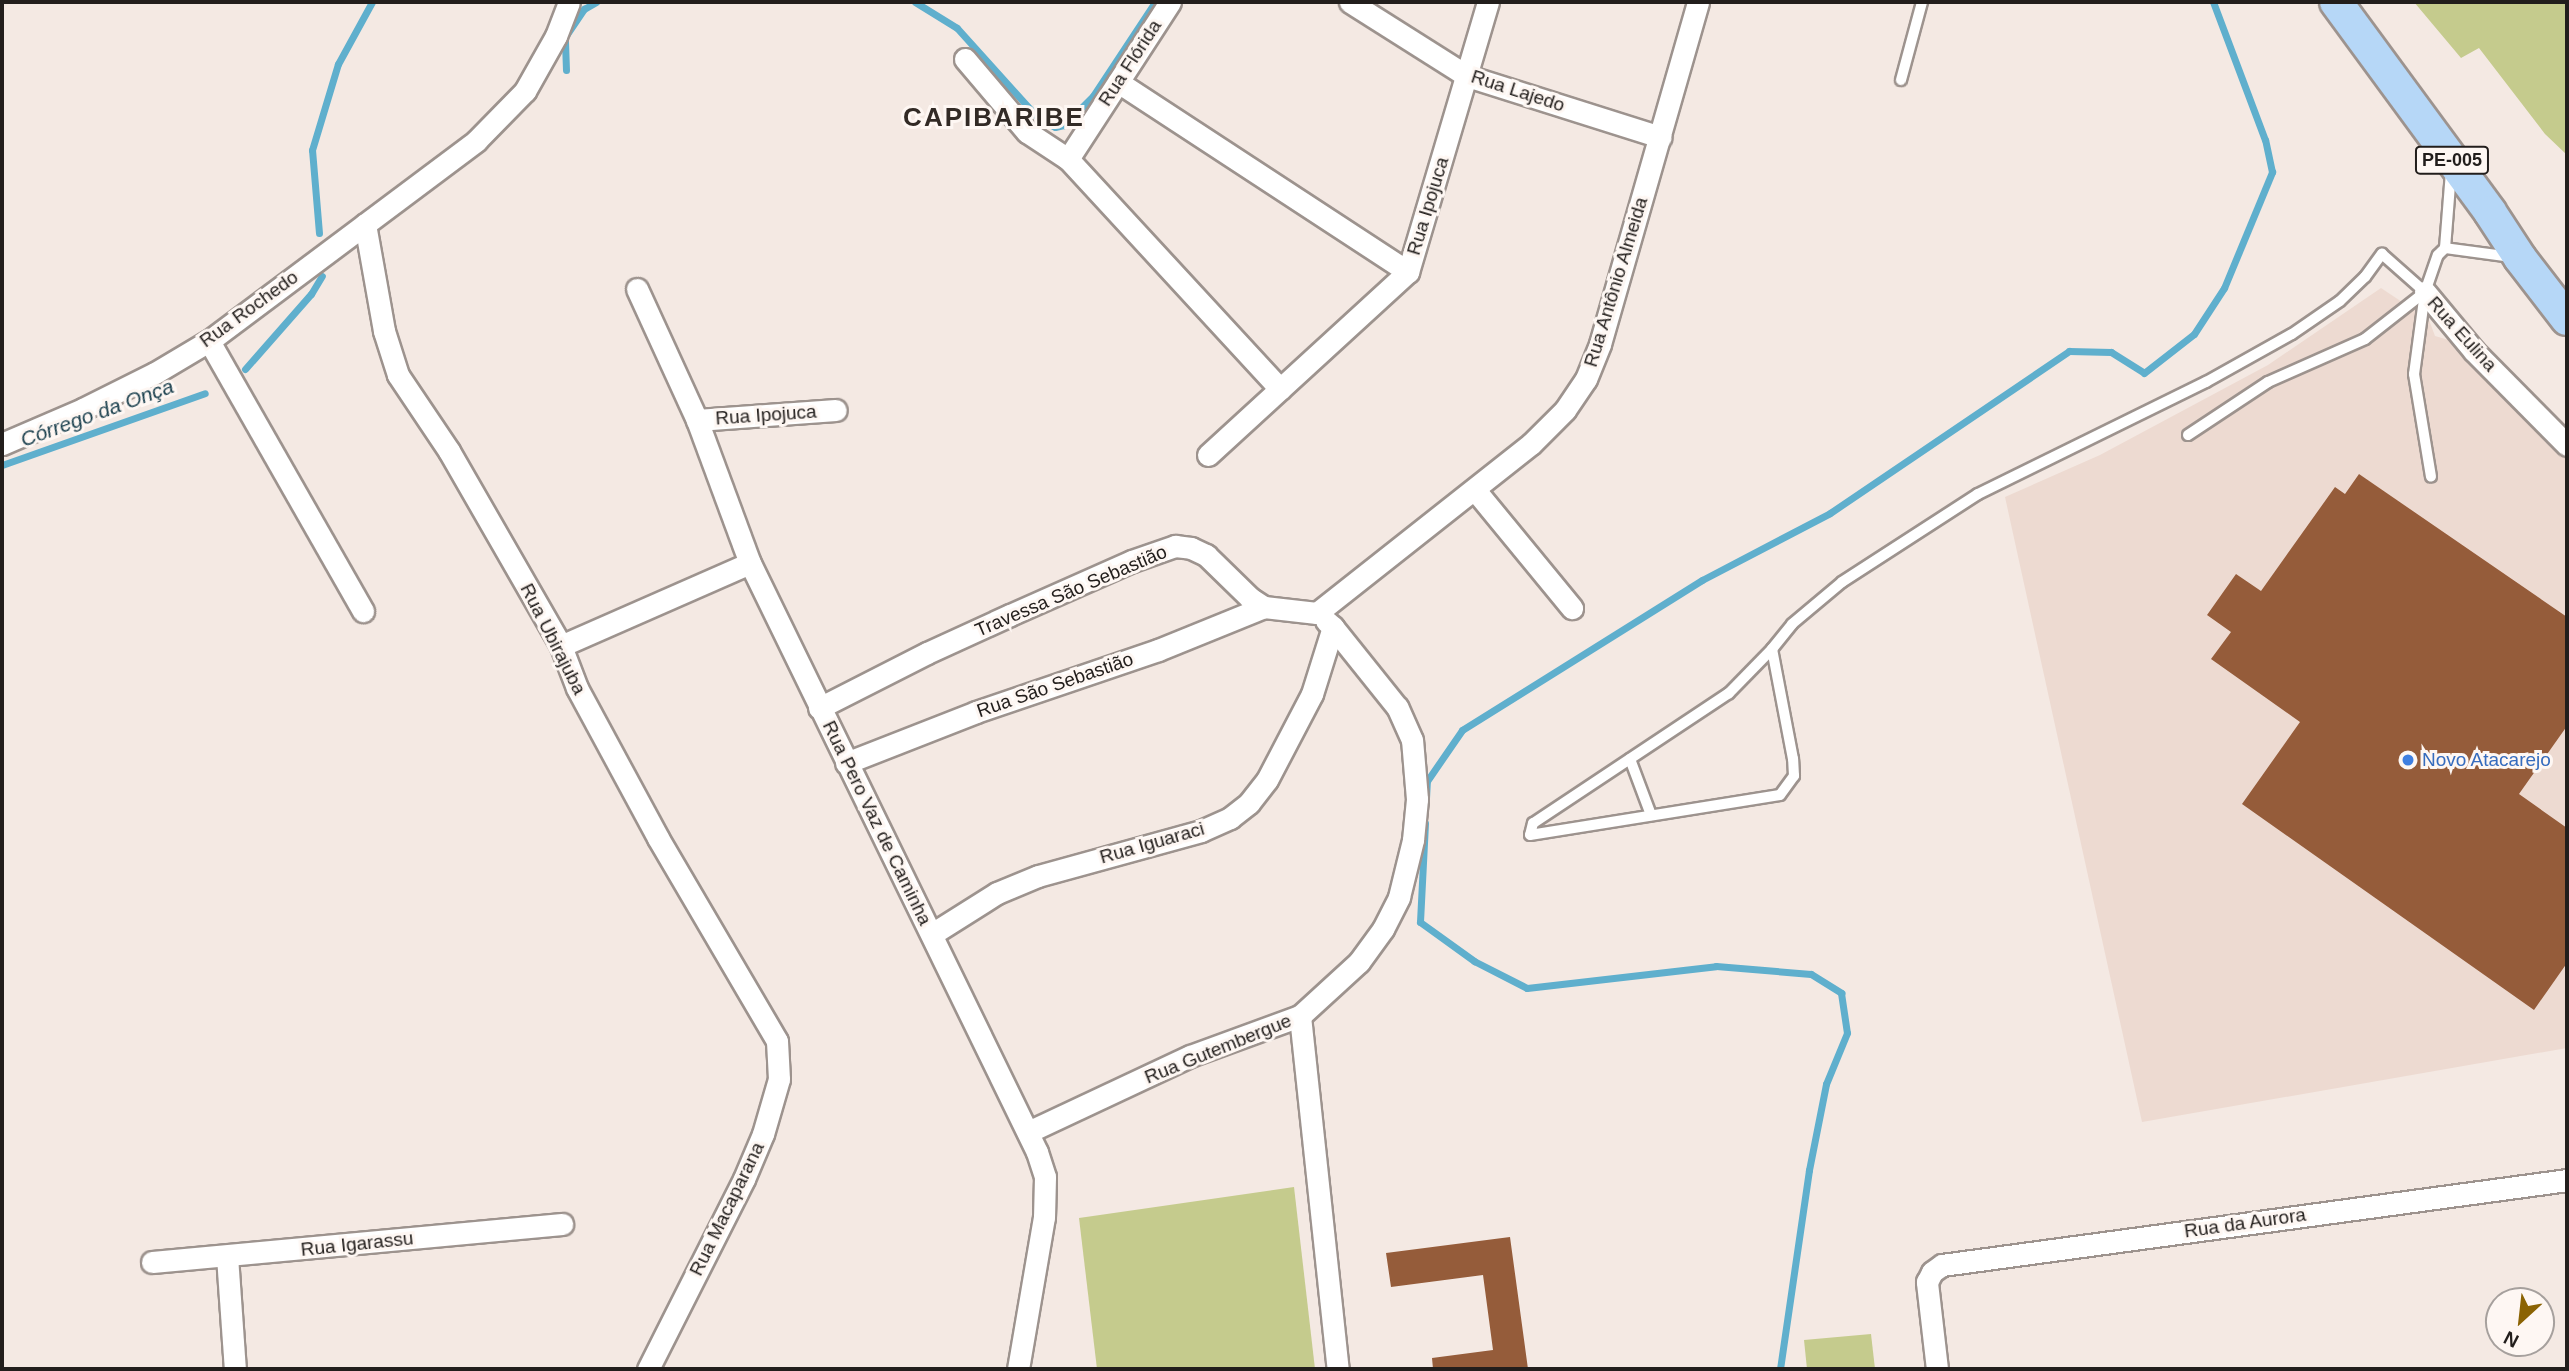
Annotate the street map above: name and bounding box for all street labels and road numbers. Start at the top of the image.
street label: Rua Flórida [1094,16,1166,110]
street label: Rua Lajedo [1468,65,1568,117]
road number: PE-005 [2414,146,2490,174]
street label: Rua Ipojuca [1402,154,1454,258]
street label: Rua Antônio Almeida [1579,193,1653,371]
street label: Rua Rochedo [195,266,303,352]
street label: Rua Eulina [2422,292,2502,376]
street label: Rua Ipojuca [715,400,817,430]
street label: Travessa São Sebastião [972,540,1170,642]
street label: Rua Ubirajuba [515,580,591,698]
street label: Rua São Sebastião [974,648,1136,722]
street label: Rua Pero Vaz de Caminha [818,717,936,929]
street label: Rua Iguaraci [1097,817,1207,869]
street label: Rua Gutembergue [1141,1009,1295,1089]
street label: Rua Macaparana [685,1139,769,1279]
street label: Rua da Aurora [2182,1203,2308,1243]
street label: Rua Igarassu [300,1227,414,1261]

